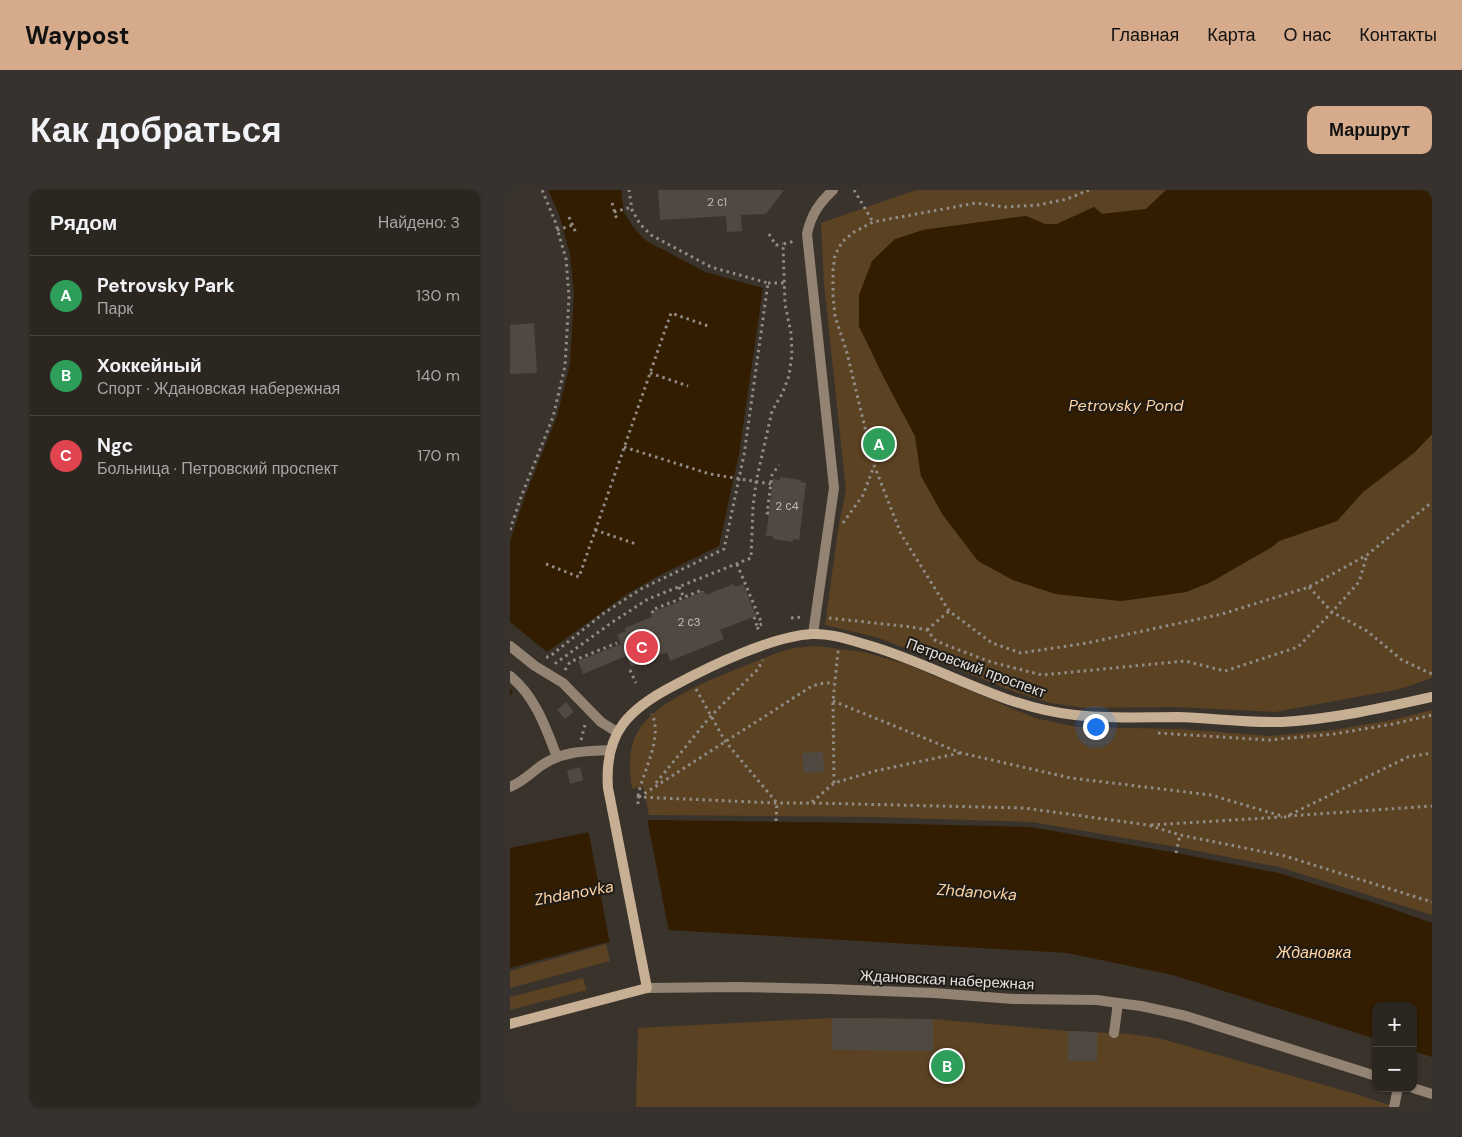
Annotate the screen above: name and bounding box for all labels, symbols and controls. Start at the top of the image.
text: Waypost [25,20,129,51]
text: Главная [1111,23,1179,47]
text: Карта [1207,23,1256,47]
text: О нас [1284,23,1331,47]
text: Контакты [1359,23,1437,47]
button: Маршрут [1307,106,1432,154]
text: Как добраться [30,107,282,153]
house number: 2 с1 [707,194,727,210]
text: Рядом [50,209,117,237]
text: Найдено: 3 [378,212,460,233]
text: Petrovsky Park [97,273,235,298]
text: A [60,285,72,306]
text: 130 m [416,285,460,306]
text: Парк [97,298,133,319]
text: Хоккейный [97,353,202,378]
text: B [61,365,71,386]
text: 140 m [416,365,460,386]
text: Спорт · Ждановская набережная [97,378,340,399]
water label: Petrovsky Pond [1069,395,1184,416]
pin: A [863,425,895,463]
text: Ngc [97,433,133,458]
text: C [60,445,72,466]
text: 170 m [417,445,460,466]
text: Больница · Петровский проспект [97,458,338,479]
house number: 2 с4 [775,498,799,514]
house number: 2 с3 [677,614,701,630]
pin: C [626,628,658,666]
street label: Петровский проспект [903,633,1049,703]
your location [1083,714,1109,740]
water label: Zhdanovka [533,876,615,910]
water label: Zhdanovka [936,879,1018,905]
water label: Ждановка [1276,942,1352,963]
street label: Ждановская набережная [859,965,1035,995]
map controls [1372,1002,1417,1092]
button: + [1372,1002,1417,1047]
pin: B [931,1047,963,1085]
button: − [1372,1047,1417,1092]

